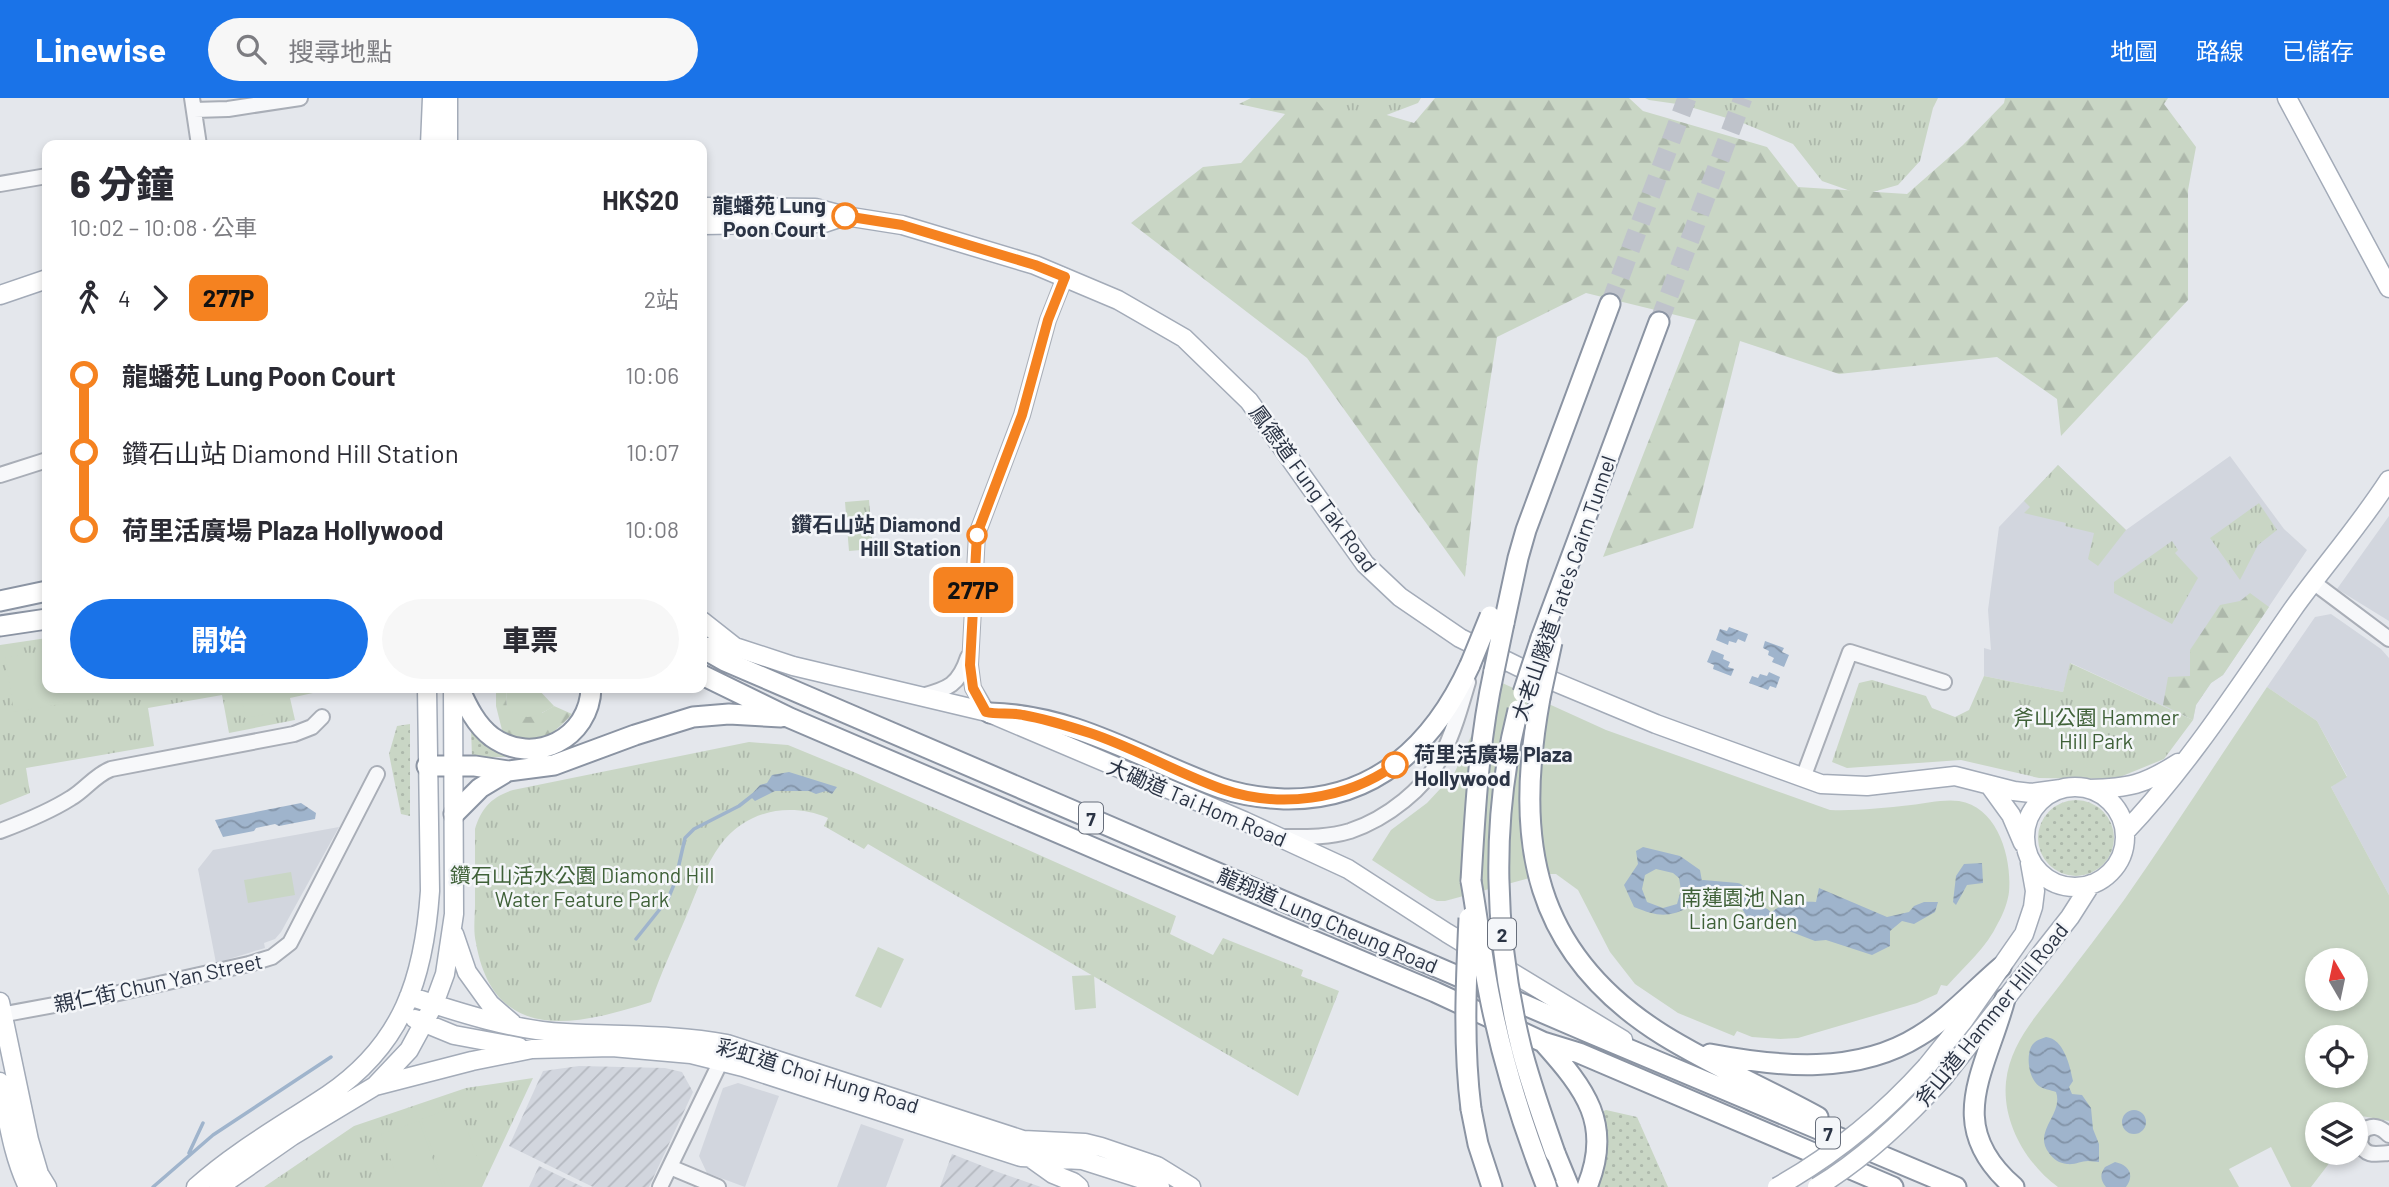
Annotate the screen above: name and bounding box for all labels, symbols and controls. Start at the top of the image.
search box [208,18,698,81]
text: Linewise [35,29,166,69]
icon: search [232,30,270,68]
text: 搜尋地點 [288,35,392,66]
text: 地圖 [2110,36,2158,65]
text: 路線 [2196,36,2244,65]
text: 已儲存 [2282,36,2354,65]
text: 6 分鐘 [70,160,174,206]
text: HK$20 [602,184,679,215]
place label: 龍蟠苑 Lung Poon Court [712,192,826,241]
marker: 龍蟠苑 Lung Poon Court [832,203,858,229]
text: 10:02 – 10:08 · 公車 [70,213,258,241]
icon: walk [70,279,108,317]
icon: forward [141,279,179,317]
text: 277P [203,283,254,312]
text: 4 [118,284,131,312]
text: 2站 [644,285,679,313]
text: 龍蟠苑 Lung Poon Court [122,360,396,391]
text: 10:06 [625,361,679,389]
street label: 鳳德道 Fung Tak Road [1245,400,1383,576]
text: 鑽石山站 Diamond Hill Station [122,437,459,468]
text: 10:07 [626,438,679,466]
street label: 大老山隧道 Tate's Cairn Tunnel [1506,452,1620,724]
place label: 鑽石山站 Diamond Hill Station [791,511,961,560]
text: 荷里活廣場 Plaza Hollywood [122,514,443,545]
text: 10:08 [625,515,679,543]
marker: 鑽石山站 Diamond Hill Station [967,525,987,545]
line badge: 277P [924,567,1022,613]
text: 277P [947,575,999,604]
button: 開始 [70,599,368,679]
button: 車票 [382,599,679,679]
park label: 斧山公園 Hammer Hill Park [2013,704,2179,753]
place label: 荷里活廣場 Plaza Hollywood [1414,741,1573,790]
marker: 荷里活廣場 Plaza Hollywood [1382,752,1408,778]
street label: 大磡道 Tai Hom Road [1104,753,1290,851]
road number: 7 [1079,803,1103,834]
park label: 鑽石山活水公園 Diamond Hill Water Feature Park [450,862,714,911]
street label: 龍翔道 Lung Cheung Road [1214,862,1442,978]
park label: 南蓮園池 Nan Lian Garden [1681,884,1805,933]
street label: 斧山道 Hammer Hill Road [1909,917,2073,1111]
road number: 2 [1488,918,1516,950]
street label: 親仁街 Chun Yan Street [51,948,265,1016]
north arrow [2305,948,2368,1012]
map controls [2305,948,2368,1165]
button: locate [2305,1025,2368,1088]
street label: 彩虹道 Choi Hung Road [714,1032,922,1118]
button: layers [2305,1102,2368,1165]
road number: 7 [1816,1118,1840,1148]

